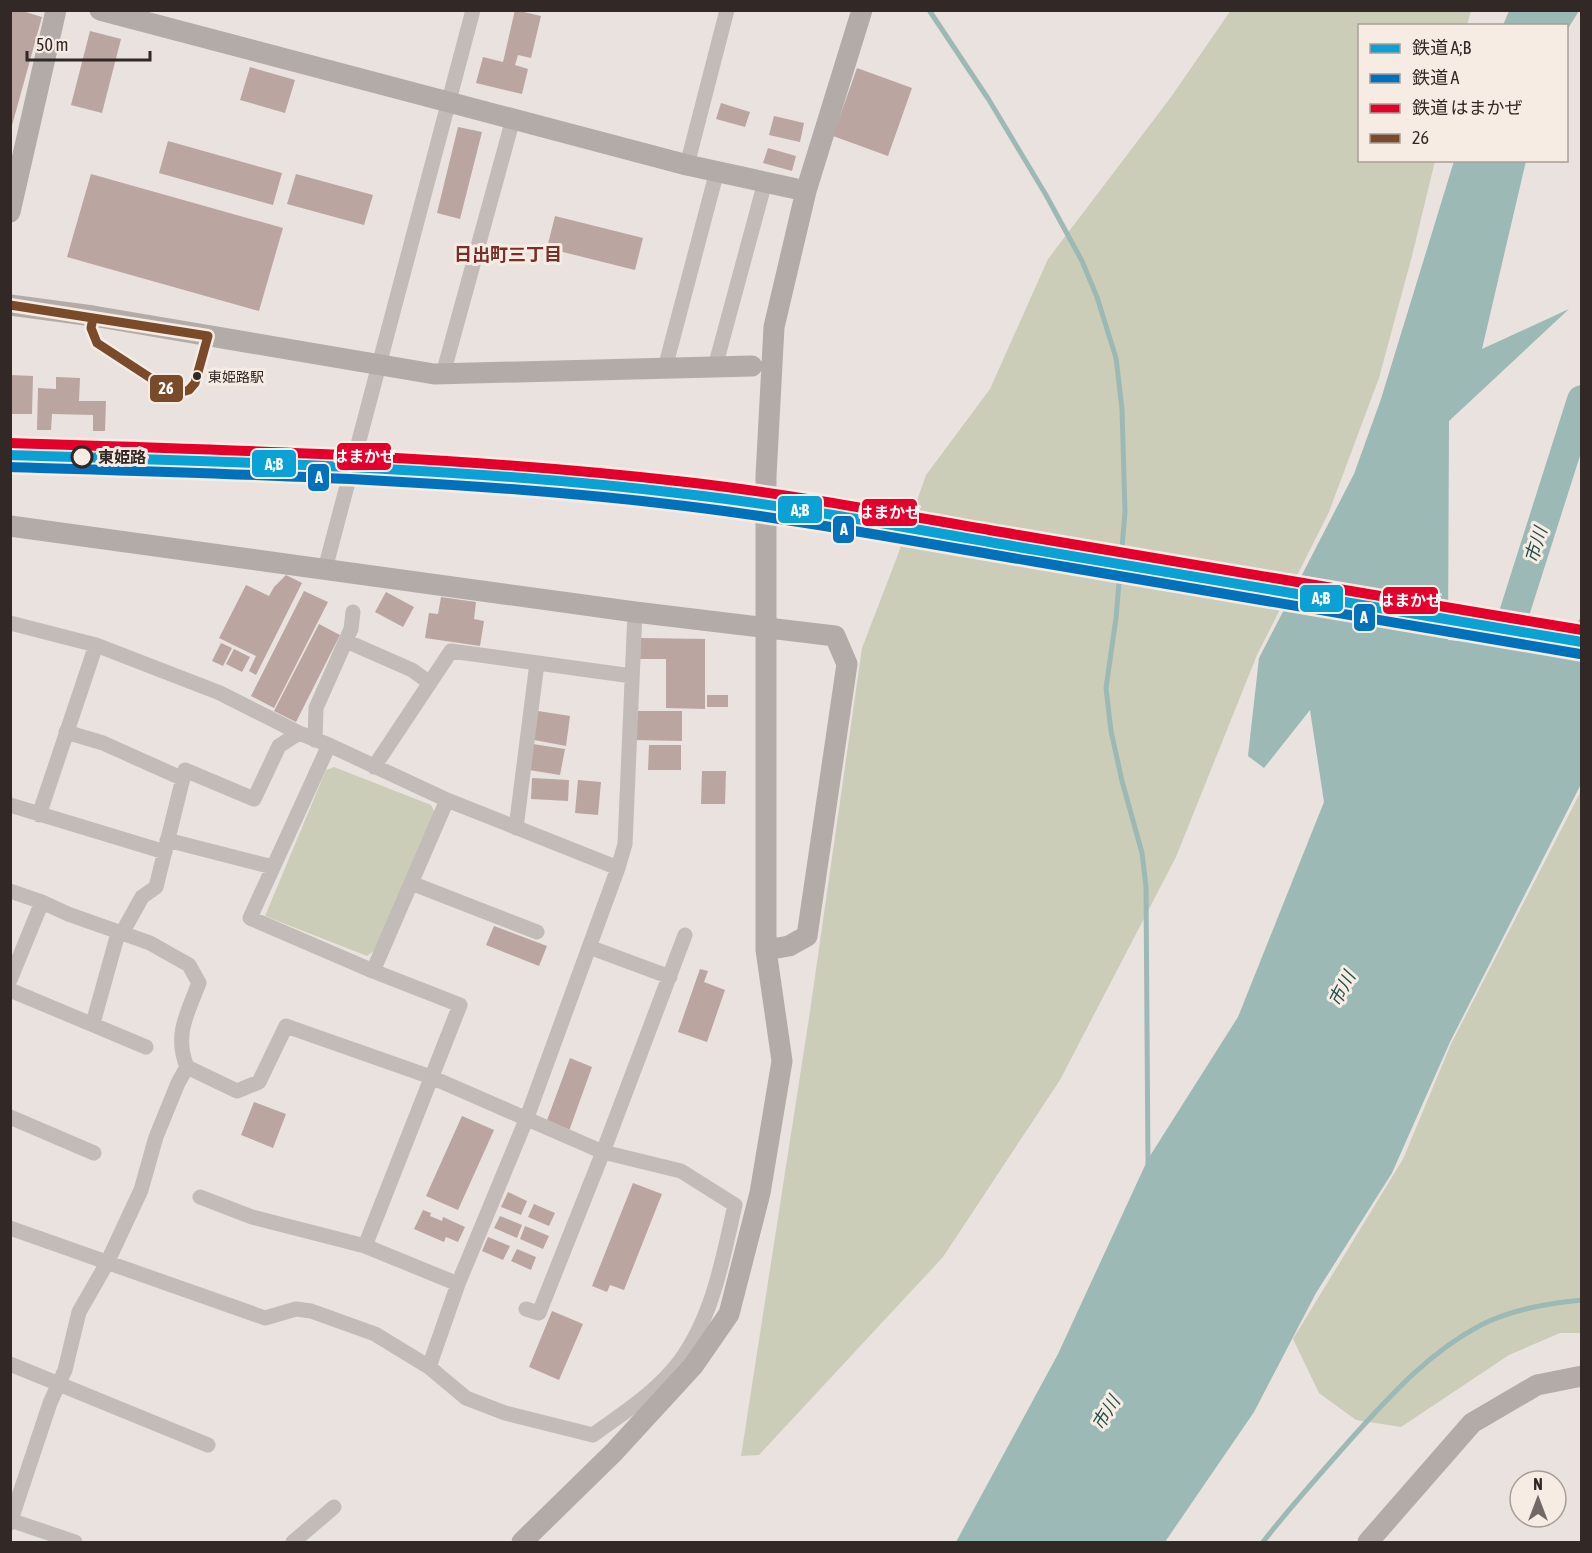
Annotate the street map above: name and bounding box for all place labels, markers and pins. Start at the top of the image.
place label: 東姫路駅 [208,369,264,385]
marker: 東姫路駅 [191,370,203,382]
marker: 東姫路 [71,446,93,468]
place label: 東姫路 [98,448,146,466]

